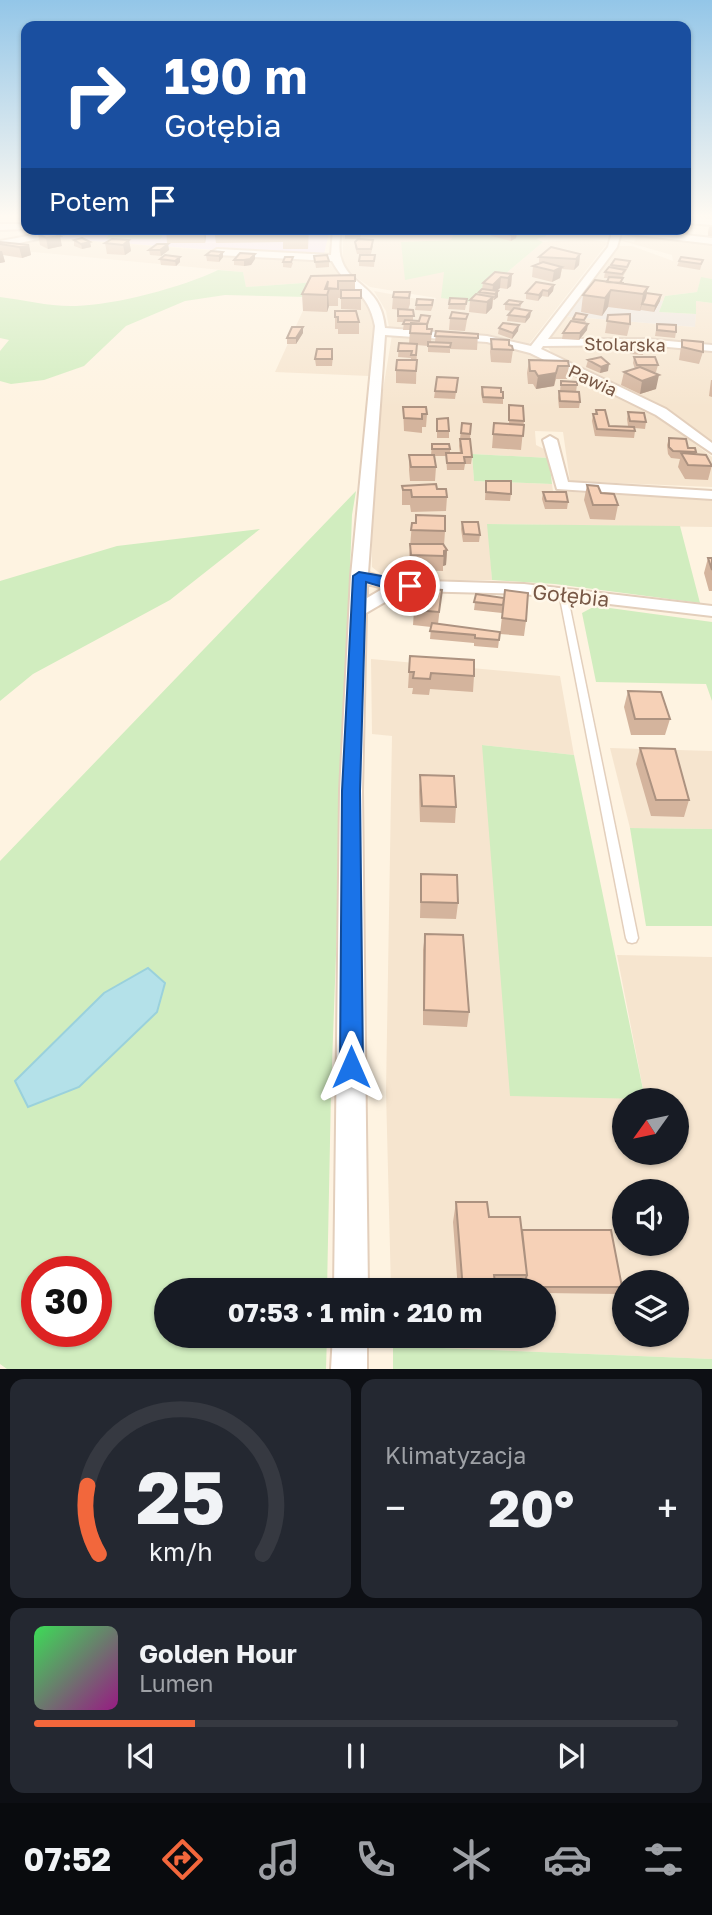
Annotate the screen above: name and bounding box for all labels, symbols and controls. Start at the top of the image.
text: 190 m [164,46,307,105]
icon: right [49,49,140,140]
text: Gołębia [164,106,282,144]
icon: arrive [144,182,182,220]
text: Potem [49,186,130,217]
street label: Stolarska [584,332,666,356]
street label: Pawia [565,359,621,401]
pin [380,556,440,616]
icon: arrive [391,567,429,605]
street label: Gołębia [531,578,611,612]
position arrow [314,1030,388,1104]
north arrow [612,1088,690,1166]
map controls [612,1088,689,1347]
button: sound [612,1179,689,1256]
speed limit sign: 30 [21,1256,112,1347]
button: layers [612,1270,689,1347]
text: 07:53 · 1 min · 210 m [228,1297,482,1328]
text: Klimatyzacja [385,1441,526,1469]
text: 25 [136,1454,225,1541]
text: 20° [489,1476,574,1538]
text: − [385,1485,406,1530]
text: + [657,1485,678,1530]
text: km/h [149,1536,212,1567]
text: Golden Hour [139,1638,297,1669]
text: Lumen [139,1669,213,1697]
icon: previous [122,1737,160,1775]
icon: pause [337,1737,375,1775]
icon: next [552,1737,590,1775]
icon: directions [158,1835,207,1884]
icon: music [255,1835,304,1884]
icon: phone [351,1835,400,1884]
icon: climate [447,1835,496,1884]
icon: car [543,1835,592,1884]
icon: filters [639,1835,688,1884]
text: 07:52 [24,1840,111,1878]

